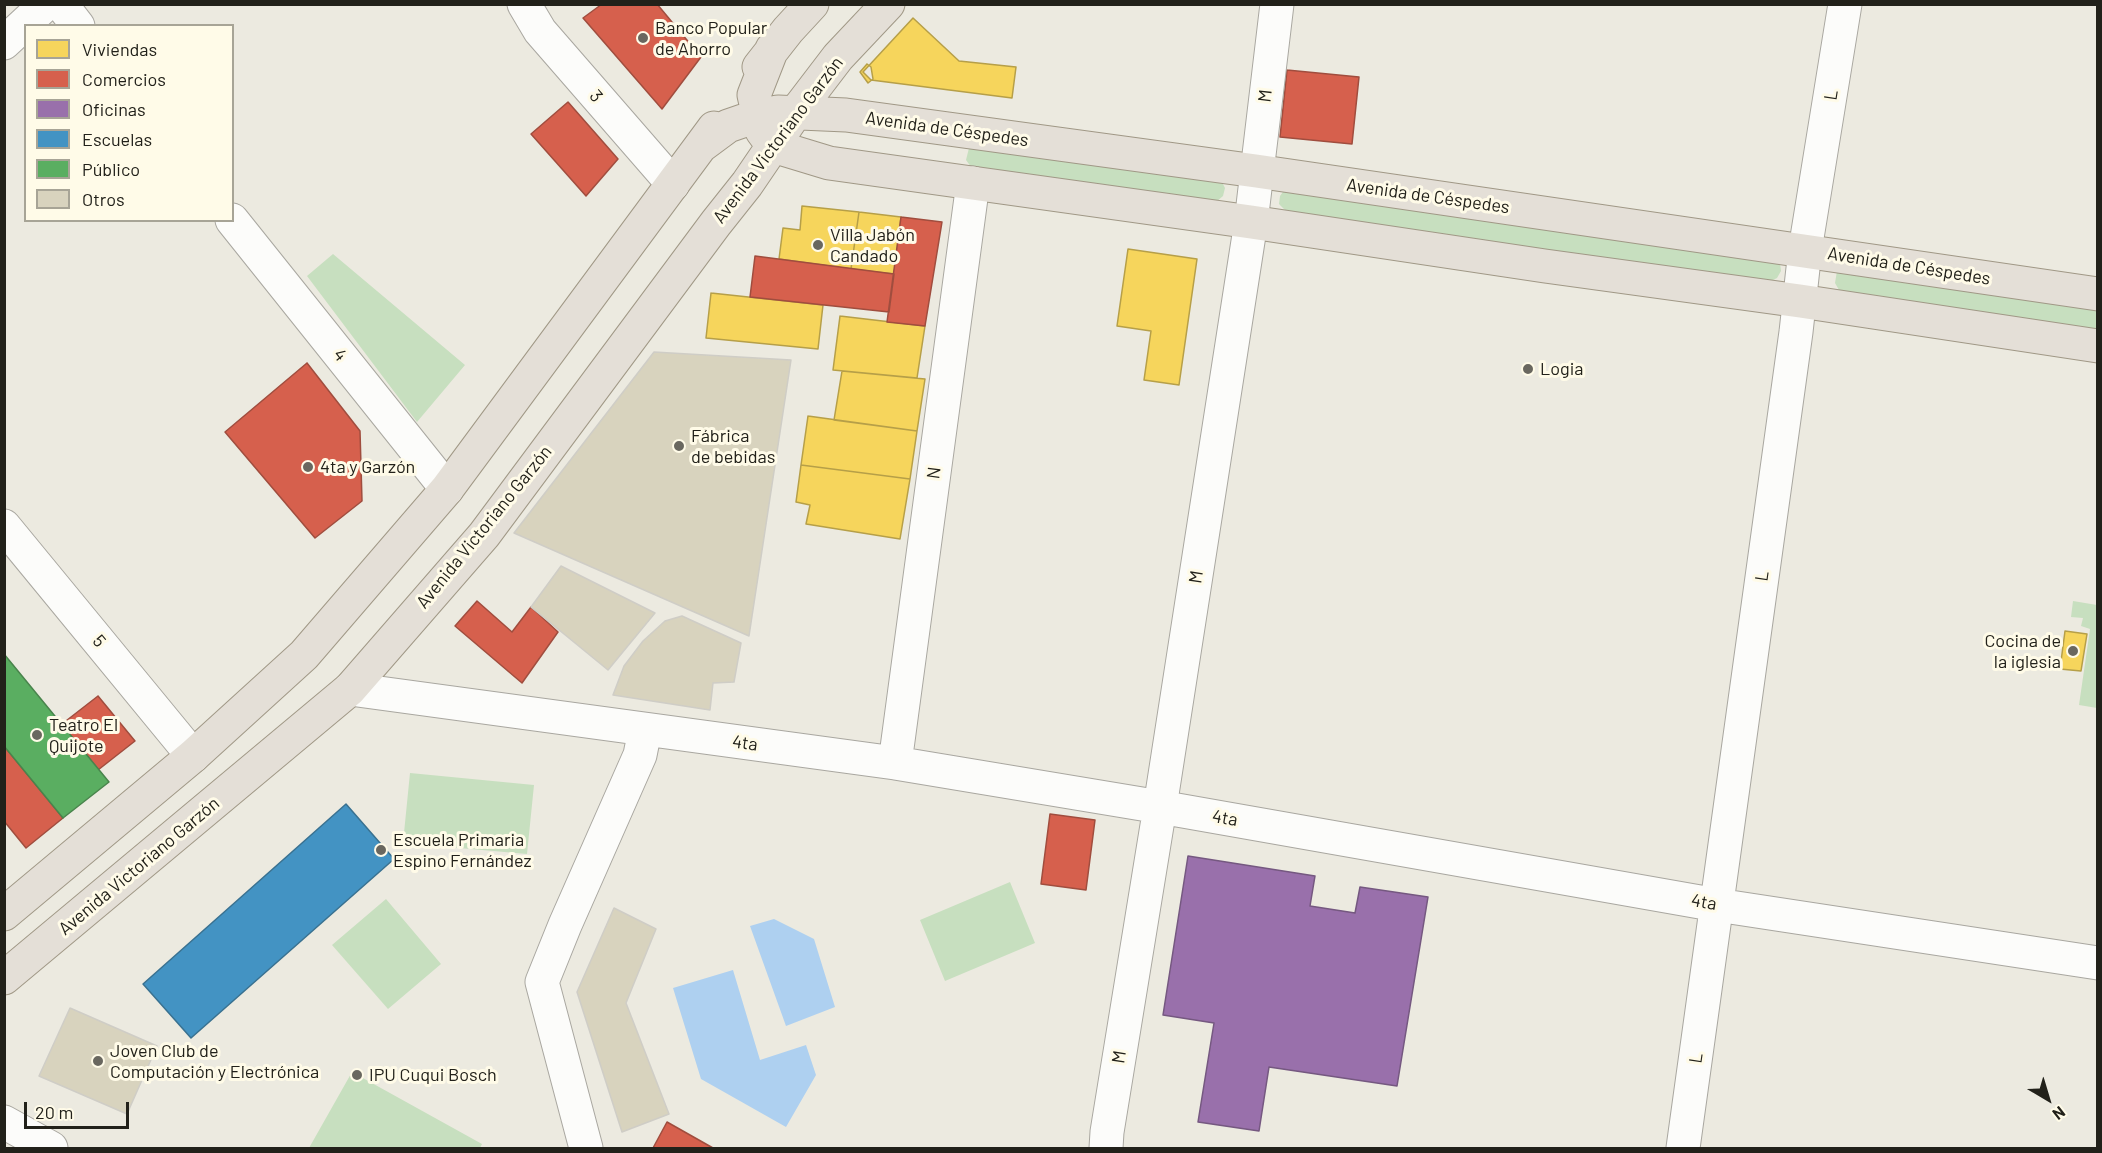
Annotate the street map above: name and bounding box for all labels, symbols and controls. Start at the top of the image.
place label: Banco Popular de Ahorro [655,17,767,60]
legend [24,24,234,222]
marker: Banco Popular de Ahorro [636,31,650,45]
text: Viviendas [82,38,157,60]
street label: Avenida Victoriano Garzón [708,52,848,228]
text: Comercios [82,68,166,90]
street label: 3 [585,85,607,107]
street label: M [1253,88,1277,104]
street label: L [1820,88,1842,102]
text: Oficinas [82,98,146,120]
street label: Avenida de Céspedes [864,107,1030,151]
text: Escuelas [82,128,152,150]
text: Público [82,158,140,180]
street label: Avenida de Céspedes [1345,174,1511,218]
text: Otros [82,188,125,210]
place label: Villa Jabón Candado [830,224,915,266]
marker: Villa Jabón Candado [811,238,825,252]
street label: Avenida de Céspedes [1826,242,1992,290]
street label: 4 [328,344,352,366]
place label: Logia [1540,358,1583,380]
marker: Logia [1521,362,1535,376]
place label: Fábrica de bebidas [691,425,775,468]
marker: Fábrica de bebidas [672,439,686,453]
street label: Avenida Victoriano Garzón [412,441,556,613]
place label: 4ta y Garzón [320,456,415,478]
marker: 4ta y Garzón [301,460,315,474]
street label: N [922,465,946,481]
street label: M [1184,569,1208,585]
street label: L [1751,569,1773,583]
place label: Cocina de la iglesia [1984,630,2061,672]
street label: 5 [88,631,110,651]
marker: Cocina de la iglesia [2066,644,2080,658]
place label: Teatro El Quijote [49,714,118,756]
marker: Teatro El Quijote [30,728,44,742]
street label: 4ta [731,731,759,755]
street label: Avenida Victoriano Garzón [54,792,224,940]
street label: 4ta [1210,805,1240,831]
place label: Escuela Primaria Espino Fernández [393,829,532,872]
marker: Escuela Primaria Espino Fernández [374,843,388,857]
street label: 4ta [1689,889,1719,915]
place label: Joven Club de Computación y Electrónica [110,1040,319,1082]
street label: M [1107,1049,1131,1065]
street label: L [1685,1051,1707,1065]
marker: Joven Club de Computación y Electrónica [91,1054,105,1068]
place label: IPU Cuqui Bosch [369,1064,497,1086]
marker: IPU Cuqui Bosch [350,1068,364,1082]
north arrow [2018,1069,2078,1129]
scale bar [27,1090,132,1128]
text: 20 m [35,1101,73,1123]
text: N [2049,1103,2069,1124]

